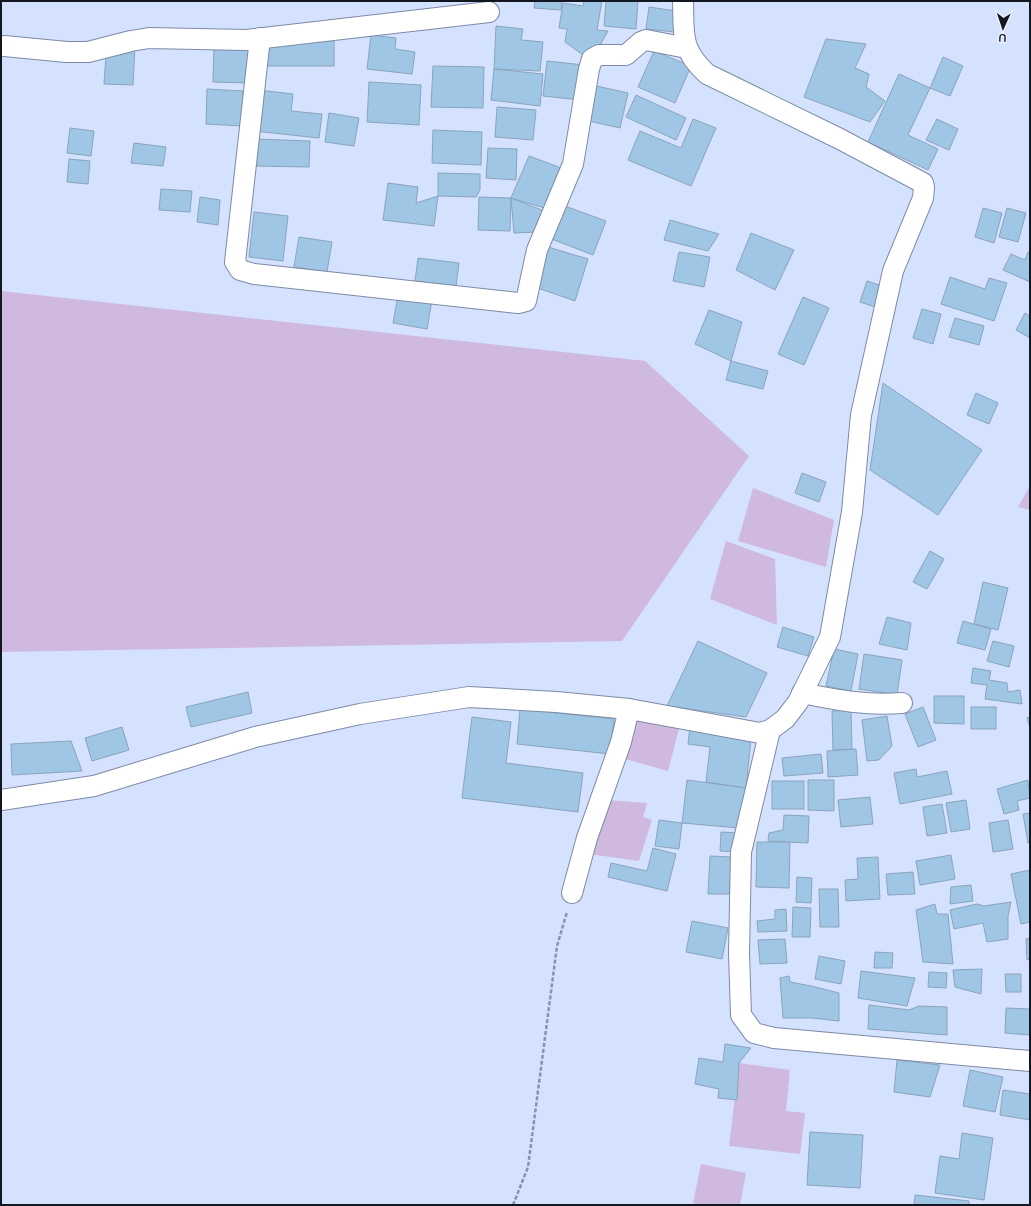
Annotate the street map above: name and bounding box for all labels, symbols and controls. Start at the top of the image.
north arrow [983,8,1023,48]
text: U [998,30,1007,45]

